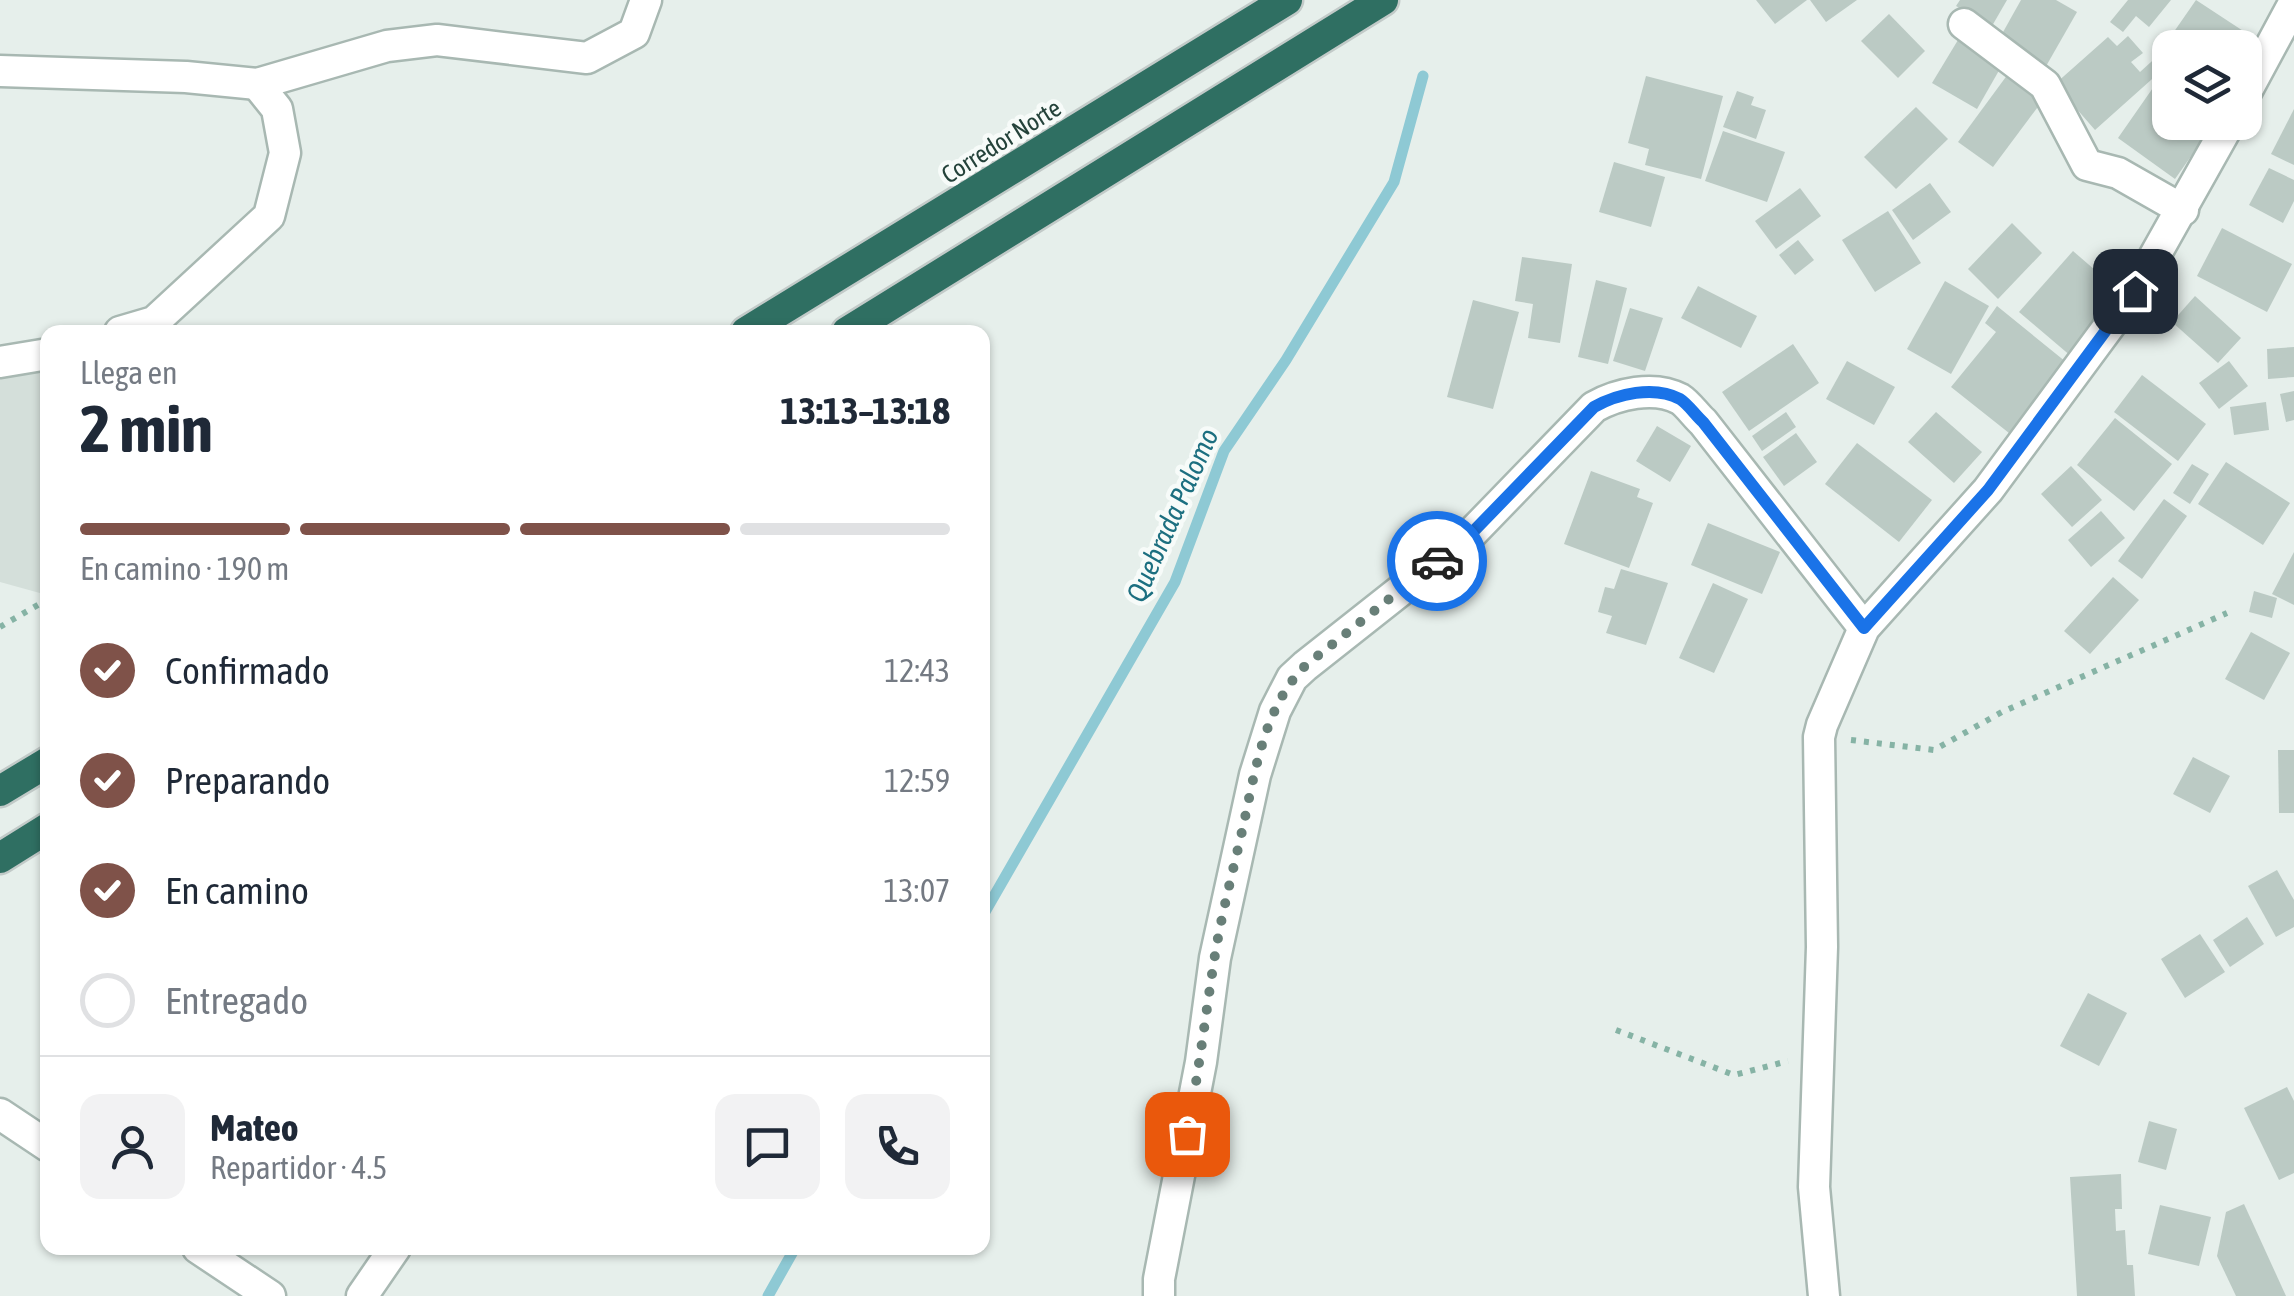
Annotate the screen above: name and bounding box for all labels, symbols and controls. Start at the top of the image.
map controls [2152,30,2262,140]
button: layers [2152,30,2262,140]
street label: Corredor Norte [936,93,1066,189]
pin [2093,249,2178,334]
icon: home [2108,264,2163,319]
text: Llega en [80,354,178,391]
text: 13:13–13:18 [780,389,950,432]
text: 2 min [80,391,213,466]
water label: Quebrada Palomo [1119,423,1225,607]
courier [1387,511,1487,611]
icon: car [1410,534,1465,589]
text: En camino · 190 m [80,550,289,587]
icon: check [80,643,135,698]
text: Confirmado [165,649,330,692]
text: 12:43 [884,652,950,689]
icon: check [80,753,135,808]
text: Preparando [165,759,330,802]
text: 12:59 [884,762,950,799]
icon: check [80,863,135,918]
text: En camino [165,869,309,912]
text: 13:07 [884,872,950,909]
text: Entregado [165,979,308,1022]
pin [1145,1092,1230,1177]
button: person [80,1094,185,1199]
button: chat [715,1094,820,1199]
button: phone [845,1094,950,1199]
text: Mateo [210,1106,299,1149]
icon: bag [1160,1107,1215,1162]
text: Repartidor · 4.5 [210,1149,387,1186]

